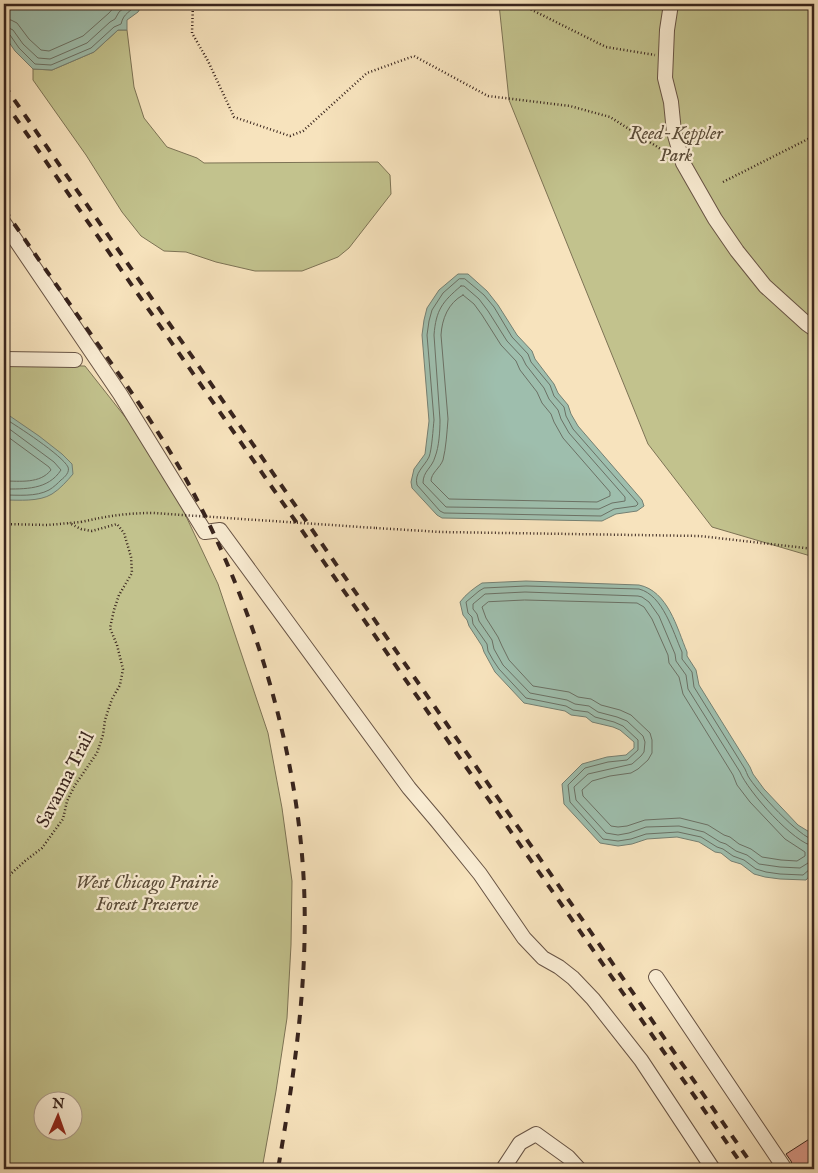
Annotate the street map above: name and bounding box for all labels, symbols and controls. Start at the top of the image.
park label: Reed-Keppler Park [629,122,724,168]
street label: Savanna Trail [31,727,101,832]
park label: West Chicago Prairie Forest Preserve [76,871,219,917]
north arrow [32,1090,82,1140]
text: N [51,1095,65,1113]

